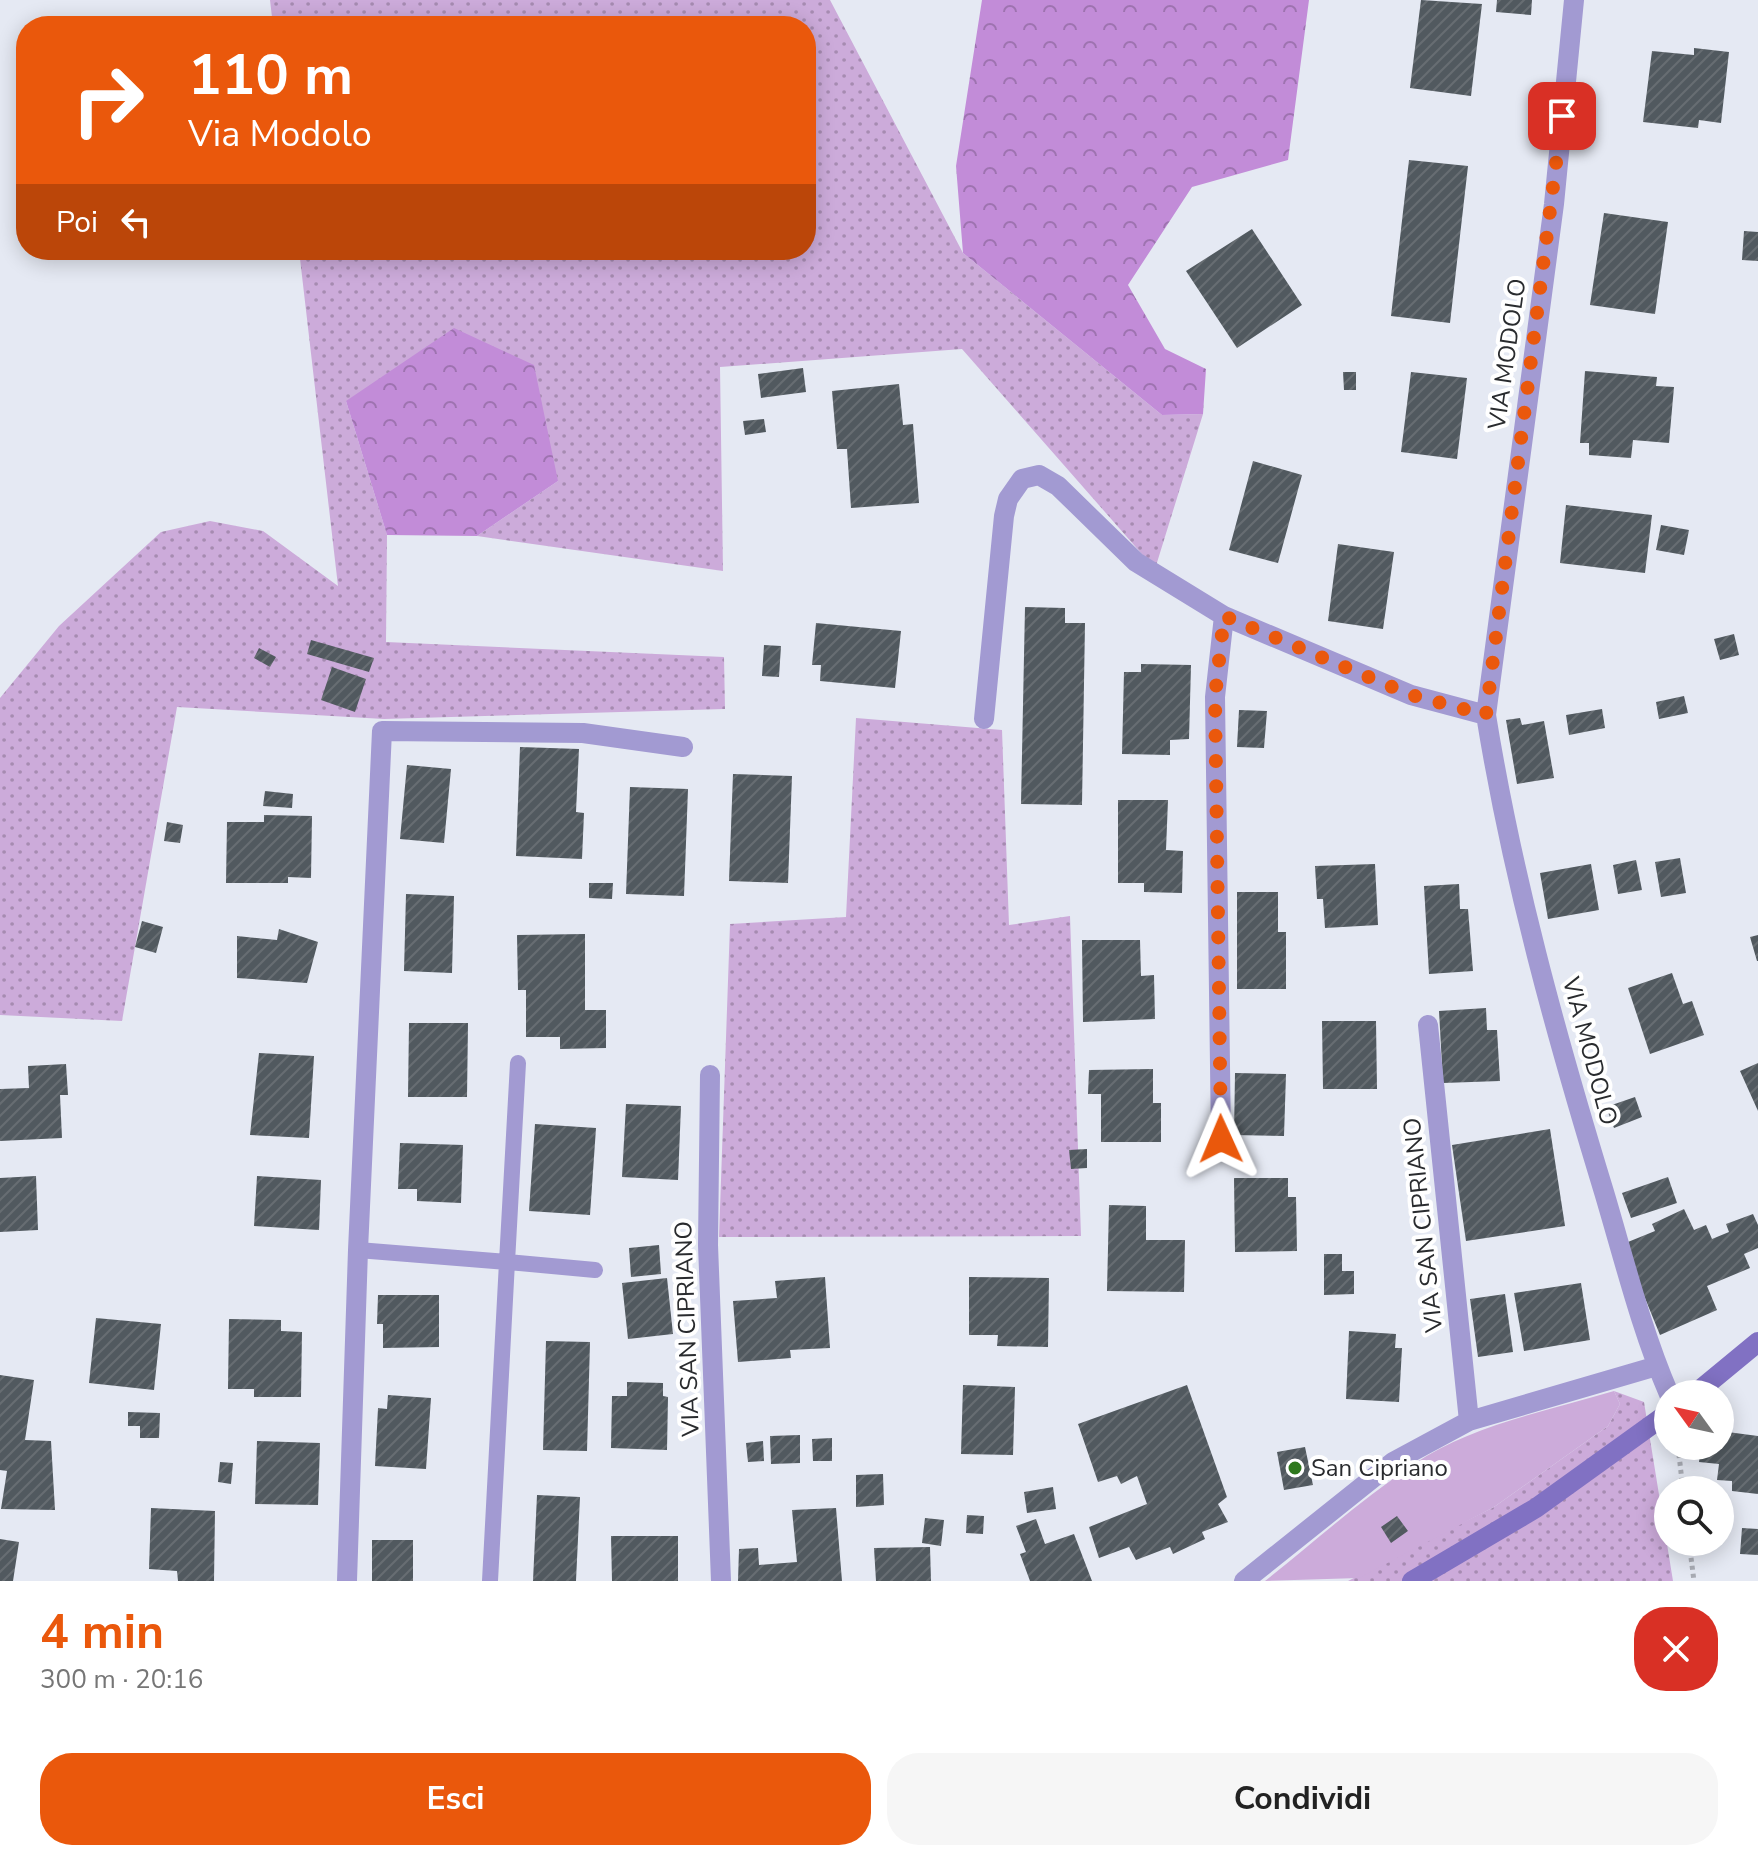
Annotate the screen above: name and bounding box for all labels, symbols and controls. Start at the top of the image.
text: 110 m [188,37,353,114]
icon: right [56,48,160,152]
pin [1528,82,1596,150]
icon: arrive [1540,94,1584,138]
text: Via Modolo [188,110,372,159]
icon: left [114,200,158,244]
text: Poi [56,202,98,243]
street label: VIA MODOLO [1480,276,1533,433]
street label: VIA MODOLO [1555,972,1625,1129]
position arrow [1179,1097,1263,1181]
street label: VIA SAN CIPRIANO [1396,1116,1450,1335]
street label: VIA SAN CIPRIANO [667,1221,707,1438]
north arrow [1654,1380,1734,1460]
map controls [1654,1380,1734,1556]
place label: San Cipriano [1311,1452,1448,1484]
marker: San Cipriano [1286,1459,1304,1477]
button: search [1654,1476,1734,1556]
text: 4 min [40,1599,164,1665]
button: close [1634,1607,1718,1691]
text: 300 m · 20:16 [40,1662,203,1697]
button: Esci [40,1753,871,1845]
button: Condividi [887,1753,1718,1845]

